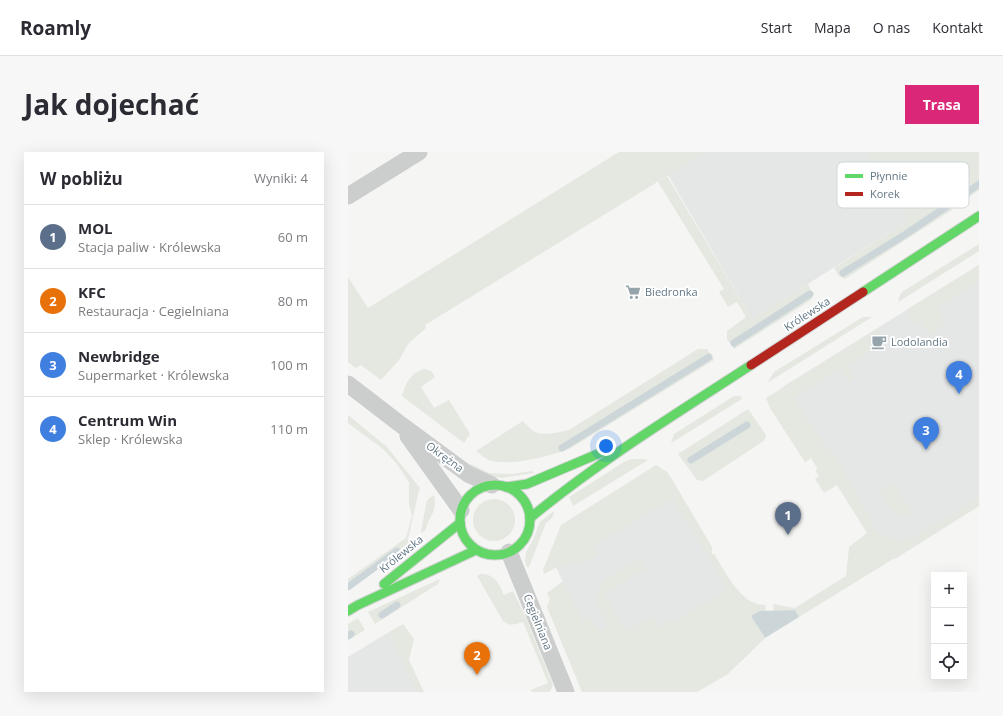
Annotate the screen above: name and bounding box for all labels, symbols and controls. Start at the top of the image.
text: Roamly [20,15,91,41]
text: Start [761,18,792,37]
text: Mapa [814,18,851,37]
text: O nas [873,18,910,37]
text: Kontakt [932,18,983,37]
text: Jak dojechać [24,85,199,123]
button: Trasa [905,85,979,124]
legend [837,162,969,208]
text: W pobliżu [40,167,123,190]
text: Płynnie [870,168,907,183]
text: Wyniki: 4 [254,169,308,187]
text: Korek [870,186,900,201]
text: MOL [78,218,113,238]
text: 1 [49,228,57,246]
text: 60 m [278,228,308,246]
text: Stacja paliw · Królewska [78,238,221,256]
text: KFC [78,282,106,302]
supermarket icon: Biedronka [624,283,642,301]
place label: Biedronka [645,284,698,299]
text: 2 [49,292,57,310]
text: 80 m [278,292,308,310]
street label: Królewska [781,293,833,334]
text: Restauracja · Cegielniana [78,302,229,320]
cafe icon: Lodolandia [870,333,888,351]
place label: Lodolandia [891,334,948,349]
text: Newbridge [78,346,160,366]
text: 3 [49,356,57,374]
text: 100 m [270,356,308,374]
pin: 4 [946,361,972,394]
text: Supermarket · Królewska [78,366,229,384]
text: Centrum Win [78,410,177,430]
pin: 3 [913,417,939,450]
text: 4 [49,420,57,438]
text: 110 m [270,420,308,438]
text: Sklep · Królewska [78,430,183,448]
your location [596,436,616,456]
street label: Okrężna [423,438,467,475]
pin: 1 [775,502,801,535]
street label: Królewska [376,531,426,576]
map controls [931,572,967,680]
button: + [931,572,967,608]
street label: Cegielniana [520,592,557,652]
button: − [931,608,967,644]
pin: 2 [464,642,490,675]
button: locate [931,644,967,680]

